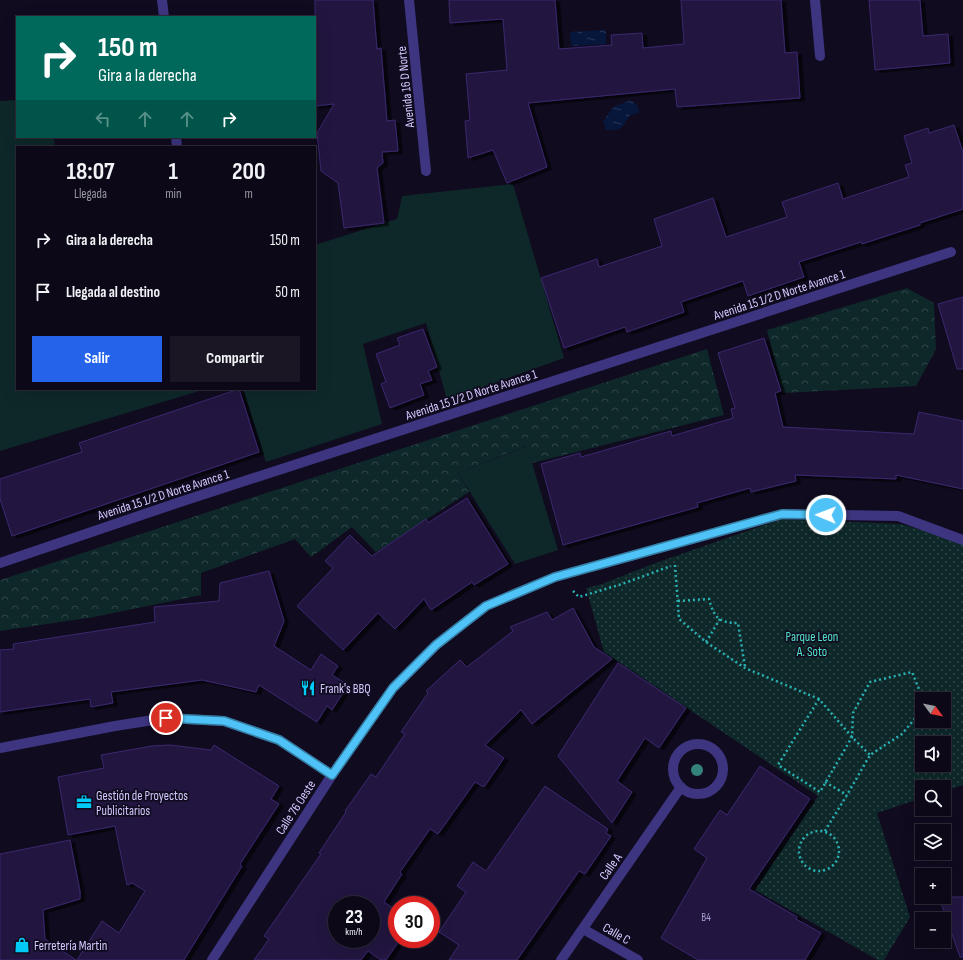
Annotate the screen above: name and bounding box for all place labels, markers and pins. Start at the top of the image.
restaurant icon: Frank's BBQ [299,679,317,697]
place label: Frank's BBQ [320,681,371,697]
pin [149,701,183,735]
place label: Gestión de Proyectos Publicitarios [96,788,188,819]
office icon: Gestión de Proyectos Publicitarios [75,793,93,811]
shop icon: Ferretería Martin [13,936,31,954]
place label: Ferretería Martin [34,938,107,954]

